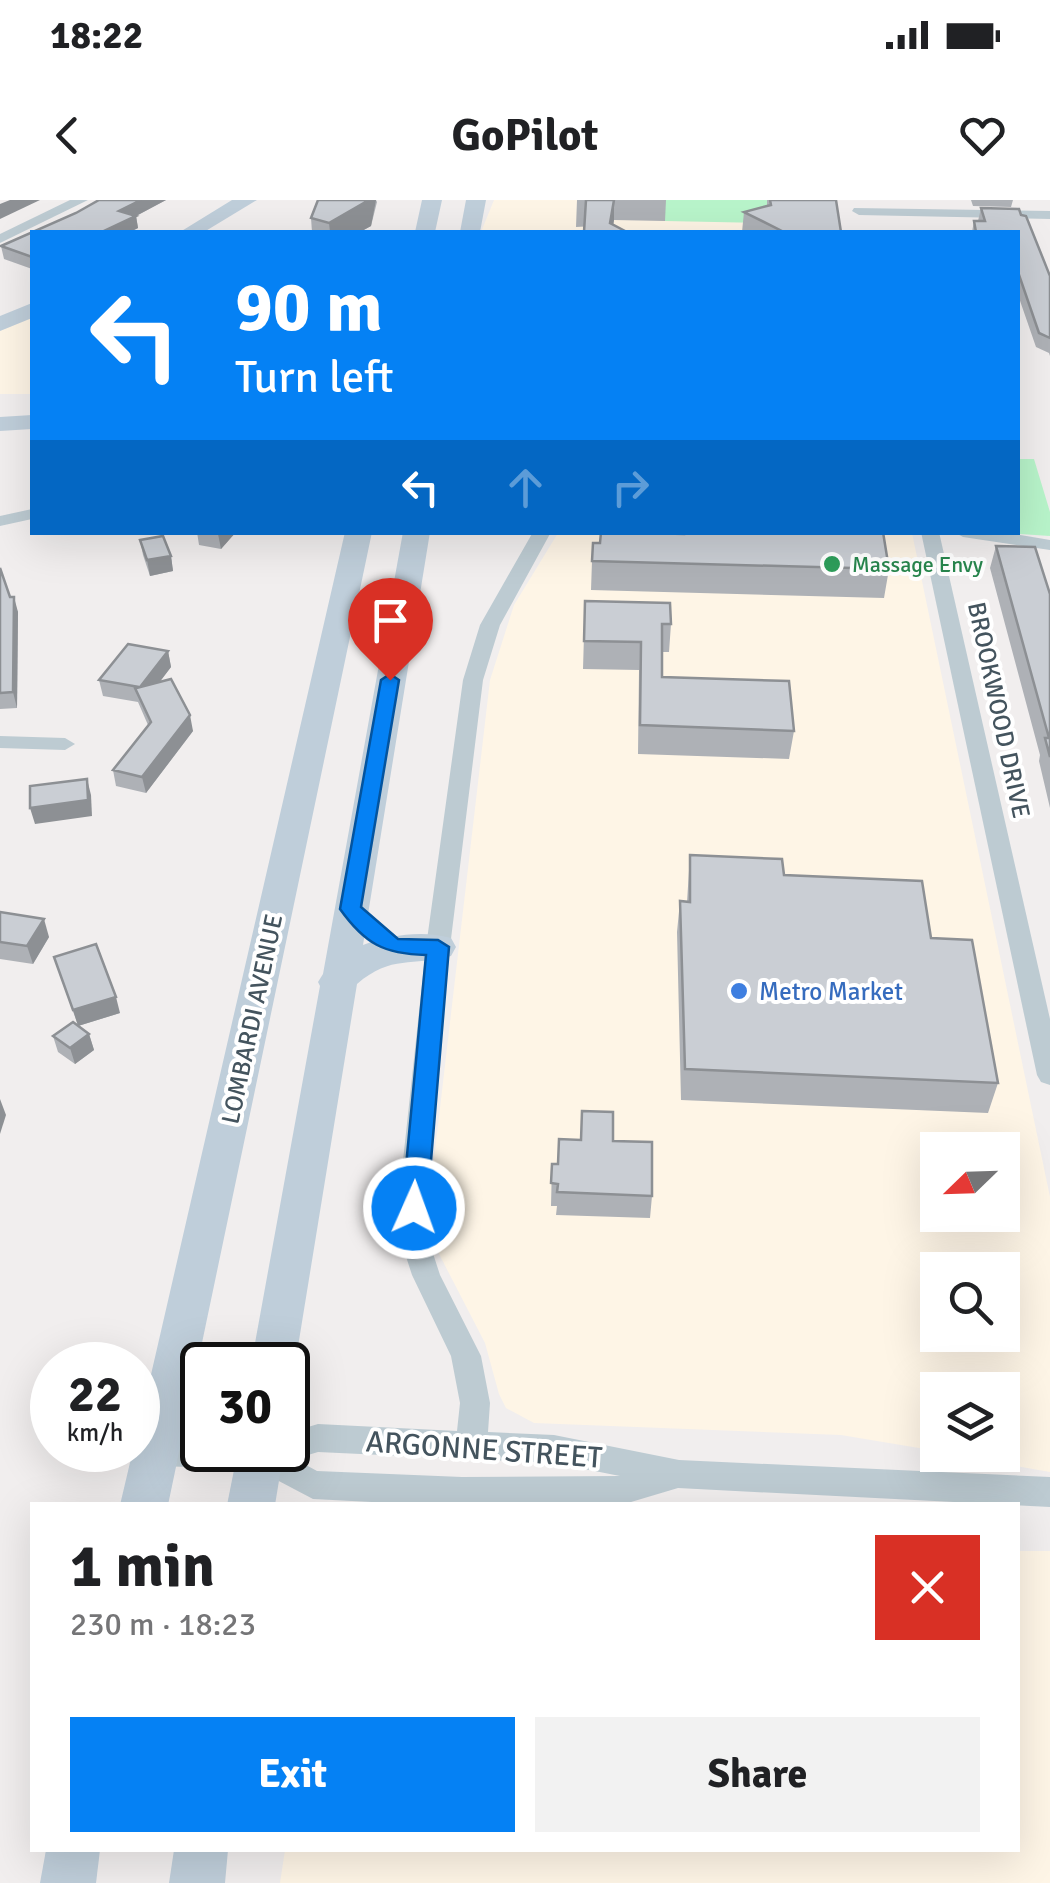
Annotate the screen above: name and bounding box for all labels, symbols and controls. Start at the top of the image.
text: 18:22 [50,12,143,59]
icon: back [40,108,95,163]
text: GoPilot [452,108,598,163]
icon: heart [955,108,1010,163]
text: 90 m [235,264,383,350]
icon: left [70,270,200,400]
text: Turn left [235,350,394,405]
icon: left [393,460,448,515]
icon: ahead [498,460,553,515]
icon: right [603,460,658,515]
place label: Massage Envy [852,551,984,578]
marker: Massage Envy [821,553,843,575]
pin [348,578,433,681]
icon: arrive [363,593,418,648]
street label: BROOKWOOD DRIVE [961,599,1037,821]
street label: LOMBARDI AVENUE [215,911,289,1127]
place label: Metro Market [759,976,903,1007]
marker: Metro Market [728,980,750,1002]
north arrow [920,1132,1020,1232]
map controls [920,1132,1020,1472]
position arrow [362,1156,466,1260]
button: search [920,1252,1020,1352]
speed limit sign: 30 [180,1342,310,1472]
text: 22 [68,1364,122,1426]
button: layers [920,1372,1020,1472]
text: km/h [67,1417,123,1448]
street label: ARGONNE STREET [365,1423,604,1477]
text: 1 min [70,1530,215,1604]
button: close [875,1535,980,1640]
text: 230 m · 18:23 [70,1605,256,1644]
button: Exit [70,1717,515,1832]
button: Share [535,1717,980,1832]

